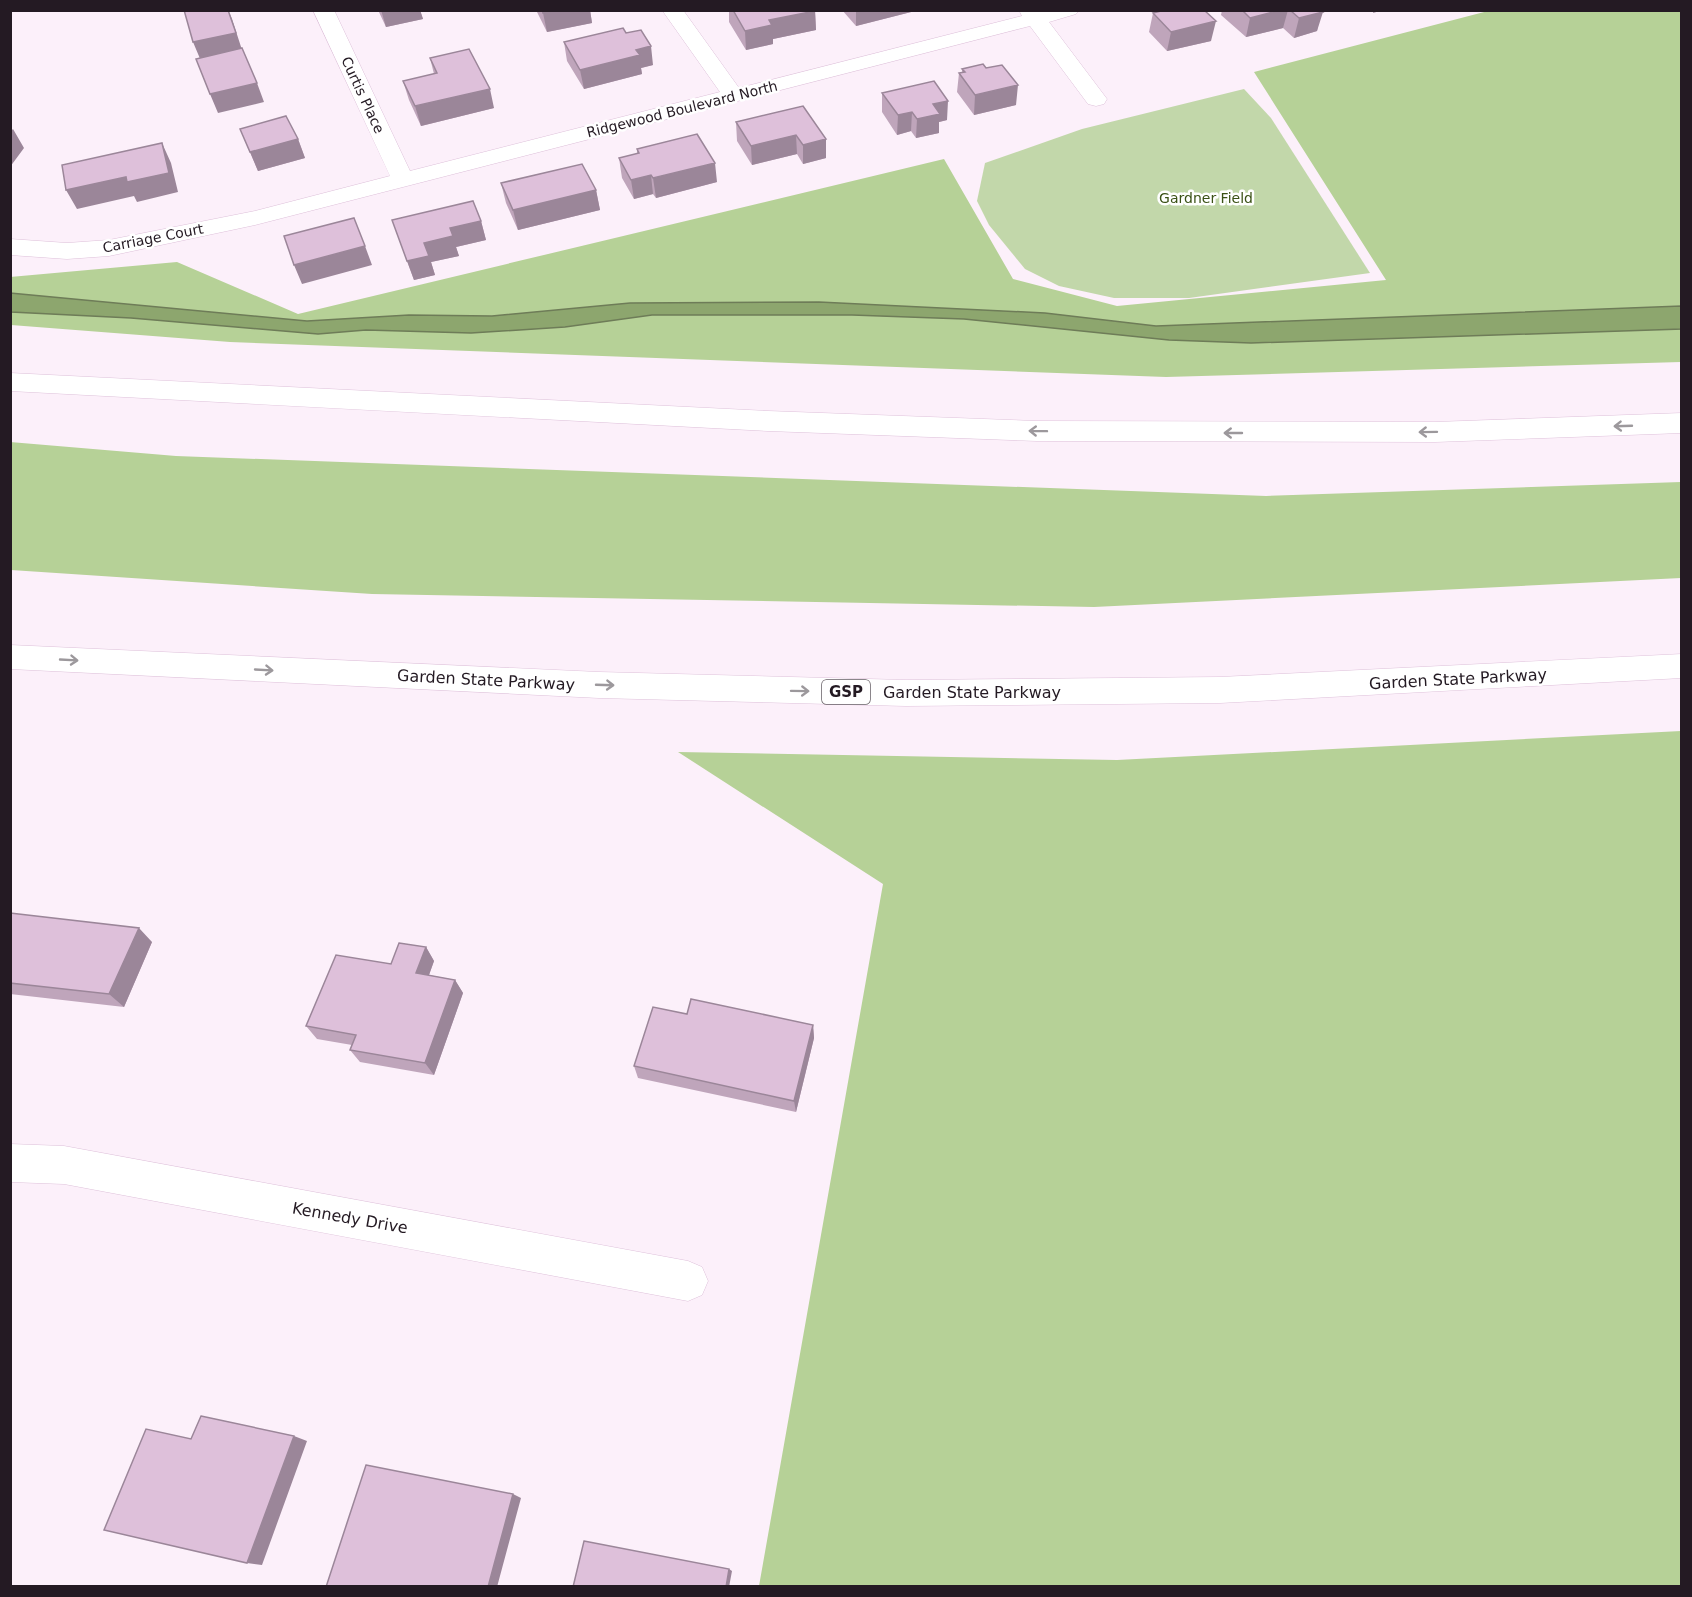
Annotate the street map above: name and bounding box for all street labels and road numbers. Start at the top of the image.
street label: Curtis Place [338,54,388,136]
street label: Ridgewood Boulevard North [585,77,779,141]
street label: Carriage Court [101,220,205,256]
street label: Garden State Parkway [1369,665,1547,693]
street label: Garden State Parkway [397,666,575,694]
road number: GSP [822,680,870,704]
street label: Garden State Parkway [883,683,1061,702]
street label: Kennedy Drive [291,1198,409,1238]

